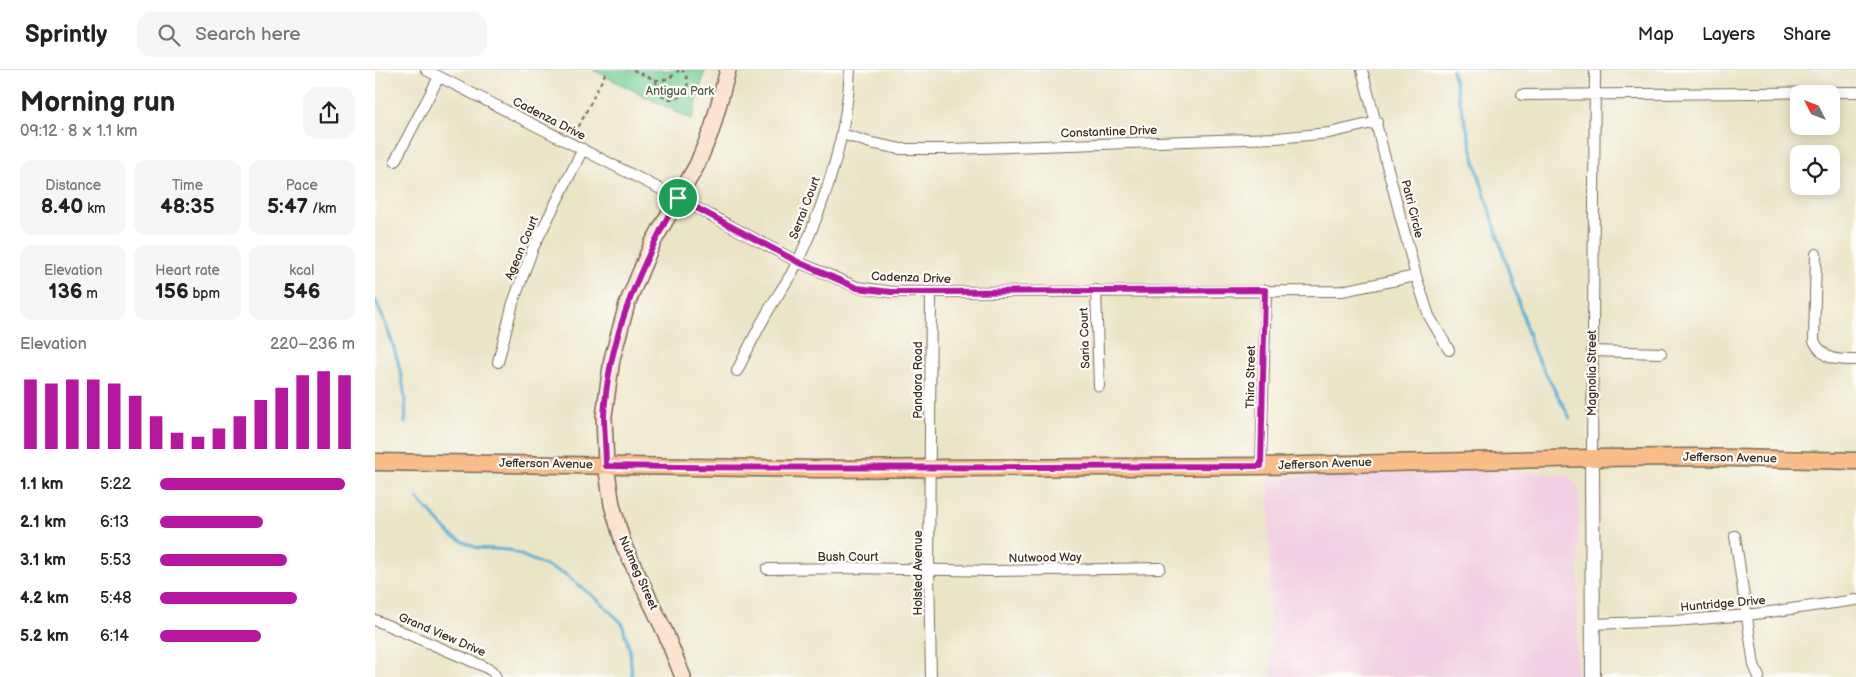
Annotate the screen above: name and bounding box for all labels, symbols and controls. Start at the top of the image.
search box [137,12,487,57]
text: Sprintly [25,20,107,49]
icon: search [155,21,183,49]
text: Search here [195,23,301,46]
text: Map [1638,24,1674,45]
text: Layers [1702,24,1755,45]
text: Share [1783,24,1831,45]
park label: Antigua Park [646,84,714,99]
north arrow [1790,85,1840,135]
map controls [1790,85,1840,195]
text: Morning run [20,86,175,119]
button: share [303,87,355,139]
street label: Cadenza Drive [510,94,588,144]
text: 09:12 · 8 × 1.1 km [20,122,137,141]
street label: Constantine Drive [1060,123,1158,141]
button: locate [1790,145,1840,195]
street label: Serrai Court [786,174,824,241]
text: Distance [45,177,101,194]
text: Time [172,177,203,194]
text: Pace [286,177,318,194]
pin [657,177,699,219]
street label: Patri Circle [1398,178,1426,240]
icon: arrive [664,184,692,212]
text: 8.40 [41,194,83,219]
text: 48:35 [160,194,215,219]
text: 5:47 [267,194,308,219]
text: km [83,200,106,217]
text: /km [308,200,337,217]
street label: Agean Court [502,213,542,282]
text: Elevation [44,262,102,279]
text: Heart rate [155,262,220,279]
text: kcal [289,262,314,279]
street label: Cadenza Drive [871,269,951,287]
text: 136 [49,279,82,304]
text: 156 [155,279,189,304]
text: 546 [283,279,320,304]
text: m [82,285,98,302]
text: bpm [189,285,220,302]
street label: Saria Court [1076,307,1094,369]
street label: Magnolia Street [1585,330,1600,416]
text: Elevation [20,335,87,354]
text: 220–236 m [270,335,355,354]
street label: Pandora Road [911,341,926,419]
street label: Thira Street [1243,345,1259,409]
street label: Jefferson Avenue [1683,450,1777,466]
street label: Jefferson Avenue [1278,455,1372,473]
street label: Jefferson Avenue [499,456,593,472]
text: 1.1 km [20,475,63,494]
text: 5:22 [100,475,131,494]
text: 2.1 km [20,513,66,532]
text: 6:13 [100,513,129,532]
street label: Holsted Avenue [911,530,926,616]
street label: Nutmeg Street [615,534,661,613]
street label: Bush Court [818,550,879,565]
street label: Nutwood Way [1008,550,1082,566]
text: 3.1 km [20,551,66,570]
text: 5:53 [100,551,131,570]
text: 4.2 km [20,589,69,608]
text: 5:48 [100,589,132,608]
street label: Huntridge Drive [1680,593,1766,615]
street label: Grand View Drive [396,610,488,660]
text: 5.2 km [20,627,69,646]
text: 6:14 [100,627,129,646]

